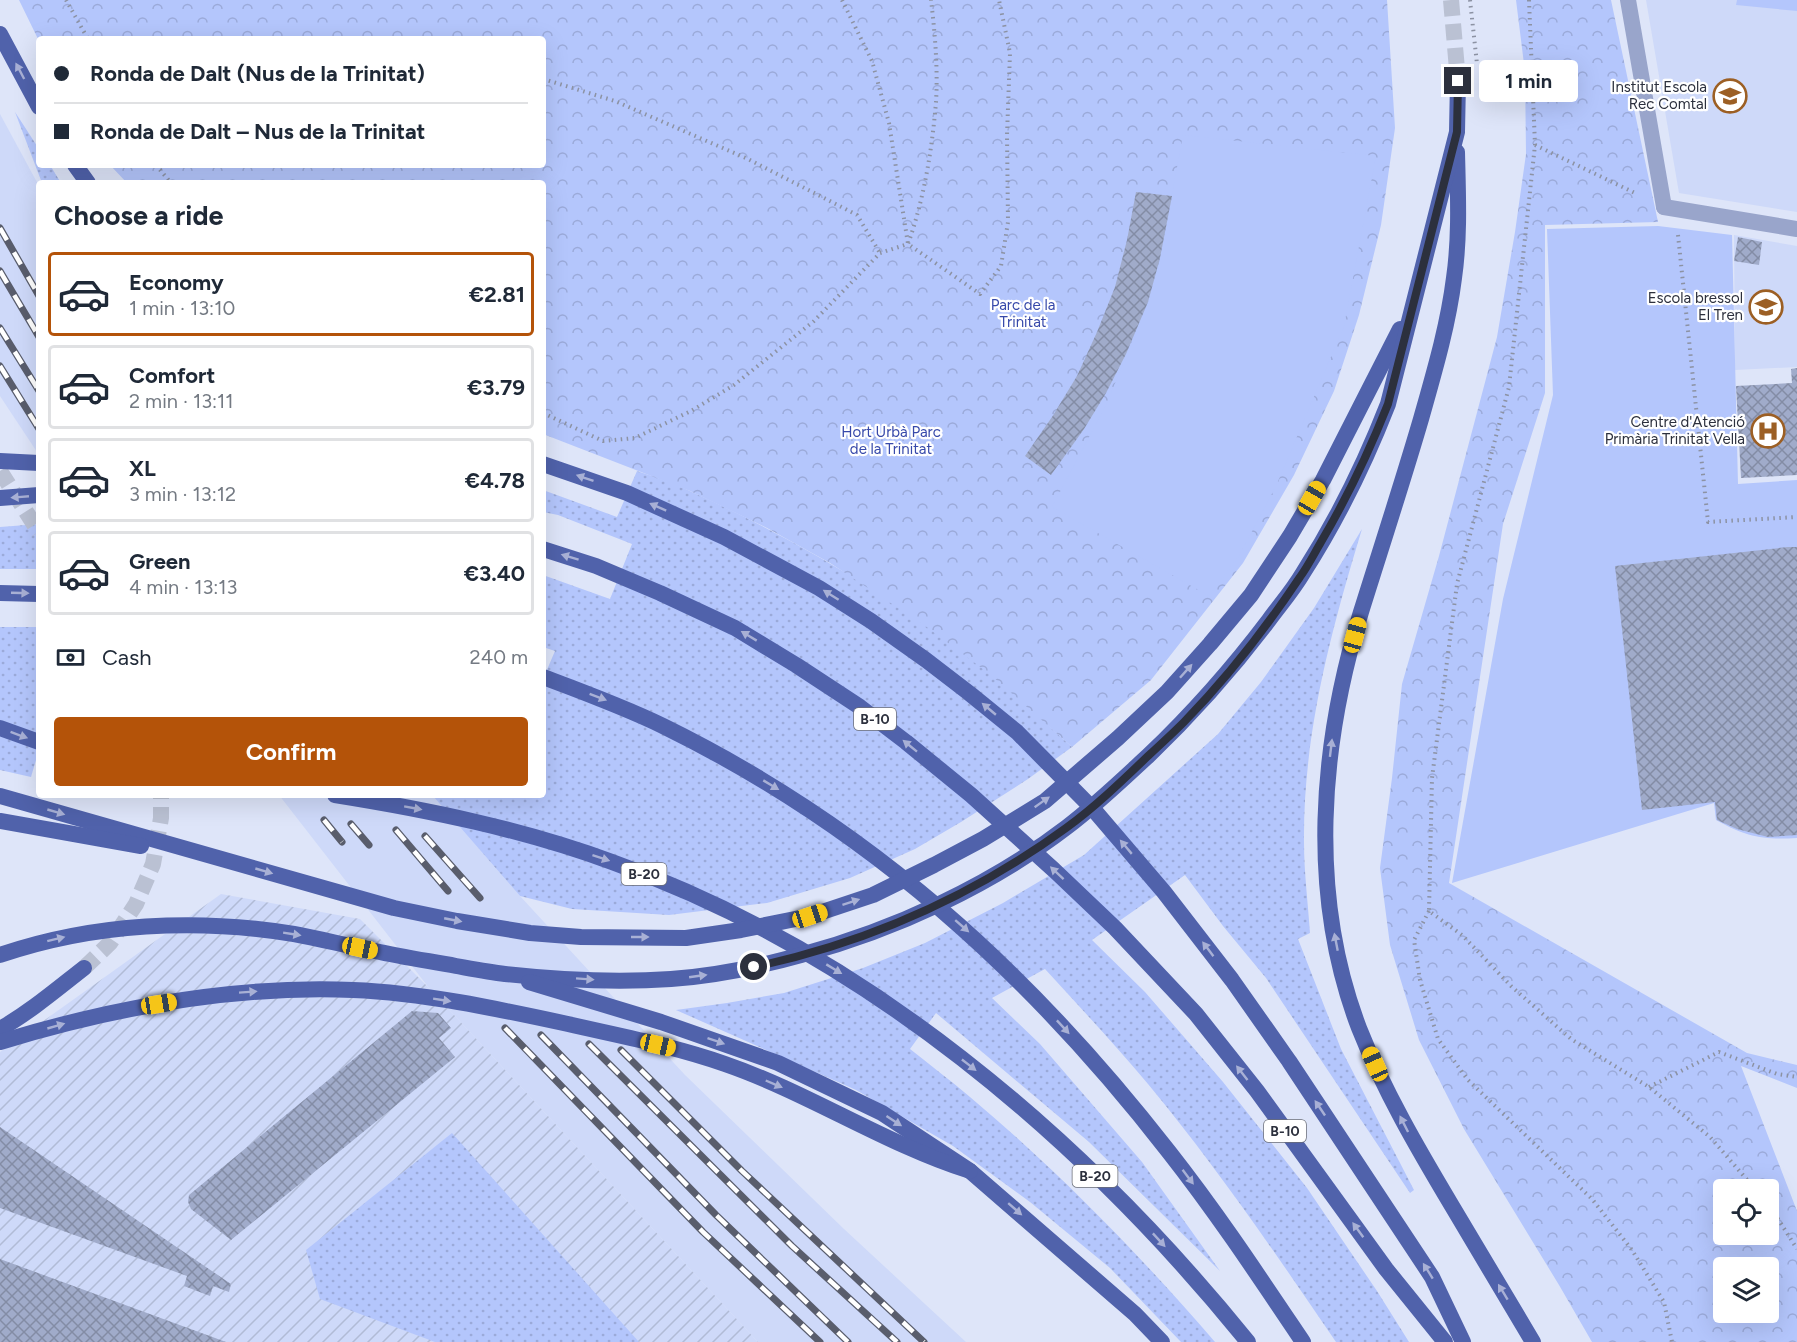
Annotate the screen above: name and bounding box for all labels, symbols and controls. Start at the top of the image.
text: Ronda de Dalt (Nus de la Trinitat) [90,60,425,87]
callout: 1 min [1479,60,1578,102]
one-way arrow [15,62,24,79]
route end [1444,67,1471,94]
text: 1 min [1505,69,1552,93]
place label: Institut Escola Rec Comtal [1611,78,1707,113]
school or university icon: Institut Escola Rec Comtal [1712,78,1748,114]
text: Ronda de Dalt – Nus de la Trinitat [90,118,425,145]
text: Choose a ride [54,199,223,232]
icon: car [57,267,111,321]
text: Economy [129,269,224,296]
text: €2.81 [469,281,525,308]
place label: Escola bressol El Tren [1648,289,1743,324]
school or university icon: Escola bressol El Tren [1748,289,1784,325]
text: 1 min · 13:10 [129,296,235,320]
park label: Parc de la Trinitat [991,296,1055,331]
icon: car [57,360,111,414]
text: Comfort [129,362,215,389]
text: €3.79 [467,374,525,401]
text: 2 min · 13:11 [129,389,234,413]
place label: Centre d'Atenció Primària Trinitat Vella [1605,413,1745,448]
hospital icon: Centre d'Atenció Primària Trinitat Vella [1750,413,1786,449]
park label: Hort Urbà Parc de la Trinitat [841,423,941,458]
icon: car [57,453,111,507]
text: XL [129,455,156,482]
text: €4.78 [465,467,525,494]
one-way arrow [576,473,594,483]
car [1295,478,1329,518]
text: 3 min · 13:12 [129,482,236,506]
one-way arrow [10,492,29,502]
one-way arrow [649,502,666,511]
icon: car [57,546,111,600]
text: Green [129,548,191,575]
one-way arrow [561,552,579,561]
text: €3.40 [464,560,525,587]
text: 4 min · 13:13 [129,575,237,599]
one-way arrow [10,589,29,598]
one-way arrow [823,590,839,601]
car [1342,615,1368,655]
one-way arrow [741,631,757,642]
icon: cash [54,641,87,674]
text: Cash [102,644,152,671]
text: 240 m [470,645,528,669]
one-way arrow [1179,663,1193,678]
one-way arrow [589,693,607,702]
one-way arrow [981,703,997,716]
road number: B-10 [854,708,896,730]
button: Confirm [54,717,528,786]
one-way arrow [11,731,29,741]
one-way arrow [902,739,918,752]
one-way arrow [1326,739,1336,758]
one-way arrow [763,780,779,791]
one-way arrow [1033,796,1049,808]
one-way arrow [404,804,423,813]
one-way arrow [47,808,65,817]
one-way arrow [1120,839,1133,855]
one-way arrow [592,854,610,863]
road number: B-20 [622,863,666,885]
one-way arrow [1050,866,1065,880]
one-way arrow [255,867,273,876]
one-way arrow [842,897,860,906]
car [790,902,830,930]
one-way arrow [443,916,462,925]
one-way arrow [954,919,969,933]
one-way arrow [282,930,301,939]
one-way arrow [630,932,649,942]
one-way arrow [1331,932,1340,951]
one-way arrow [47,934,65,944]
car [341,935,379,961]
one-way arrow [1201,941,1214,957]
route start [740,953,767,980]
one-way arrow [826,964,842,975]
one-way arrow [689,971,708,980]
one-way arrow [576,975,595,984]
one-way arrow [238,987,257,997]
car [140,992,178,1016]
one-way arrow [433,996,452,1005]
one-way arrow [1056,1020,1070,1035]
one-way arrow [47,1021,65,1030]
car [638,1032,678,1058]
one-way arrow [707,1037,725,1047]
car [1359,1044,1391,1084]
one-way arrow [961,1059,977,1072]
one-way arrow [1237,1065,1249,1080]
one-way arrow [765,1079,783,1089]
one-way arrow [1315,1100,1326,1116]
one-way arrow [886,1115,902,1126]
one-way arrow [1399,1115,1409,1132]
road number: B-10 [1264,1120,1306,1142]
road number: B-20 [1072,1165,1118,1187]
one-way arrow [1182,1169,1194,1185]
map controls [1713,1179,1779,1323]
button: locate [1713,1179,1779,1245]
one-way arrow [1007,1202,1022,1215]
one-way arrow [1352,1222,1364,1238]
one-way arrow [1151,1233,1165,1247]
button: layers [1713,1257,1779,1323]
one-way arrow [1422,1263,1433,1279]
one-way arrow [1498,1284,1509,1300]

